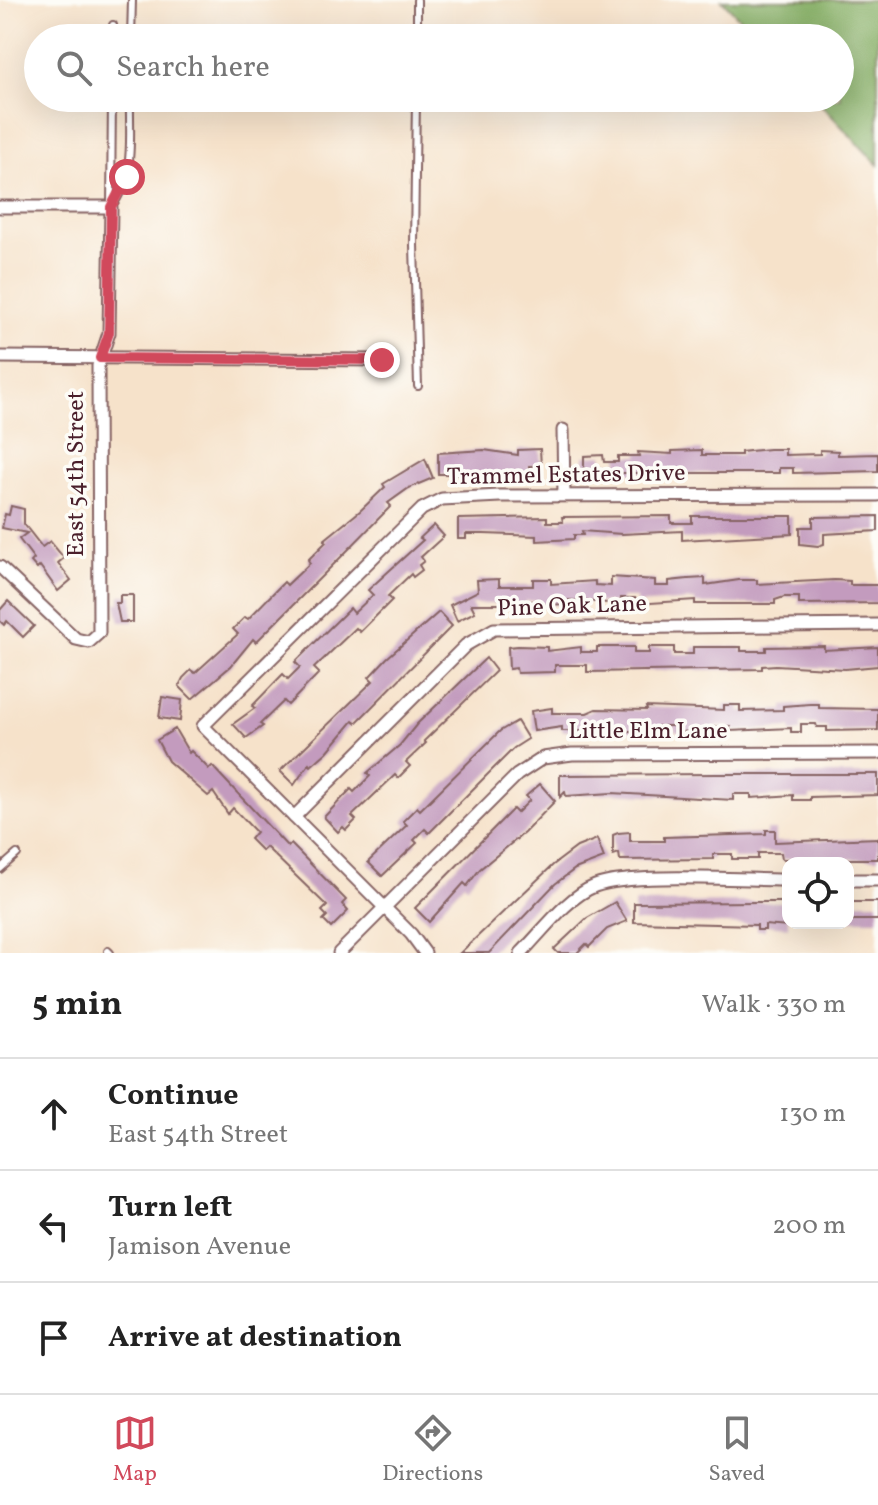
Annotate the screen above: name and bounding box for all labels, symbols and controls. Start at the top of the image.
search box [24,24,854,112]
icon: search [52,46,96,90]
text: Search here [116,47,270,89]
route start [109,159,145,195]
route end [364,342,400,378]
street label: East 54th Street [60,391,94,557]
street label: Trammel Estates Drive [446,457,686,495]
street label: Pine Oak Lane [496,587,648,627]
street label: Little Elm Lane [568,715,728,749]
map controls [782,857,854,929]
button: locate [782,857,854,929]
text: 5 min [32,982,122,1029]
text: Walk · 330 m [702,987,846,1023]
text: Continue [108,1075,239,1117]
icon: ahead [32,1092,76,1136]
text: 130 m [779,1096,846,1132]
text: East 54th Street [108,1117,288,1153]
text: Turn left [108,1187,232,1229]
icon: left [32,1204,76,1248]
text: 200 m [772,1208,846,1244]
text: Jamison Avenue [108,1229,291,1265]
icon: arrive [32,1316,76,1360]
text: Arrive at destination [108,1317,402,1359]
tab: Map [113,1411,157,1490]
tab: Directions [382,1411,483,1490]
tab: Saved [709,1411,765,1490]

